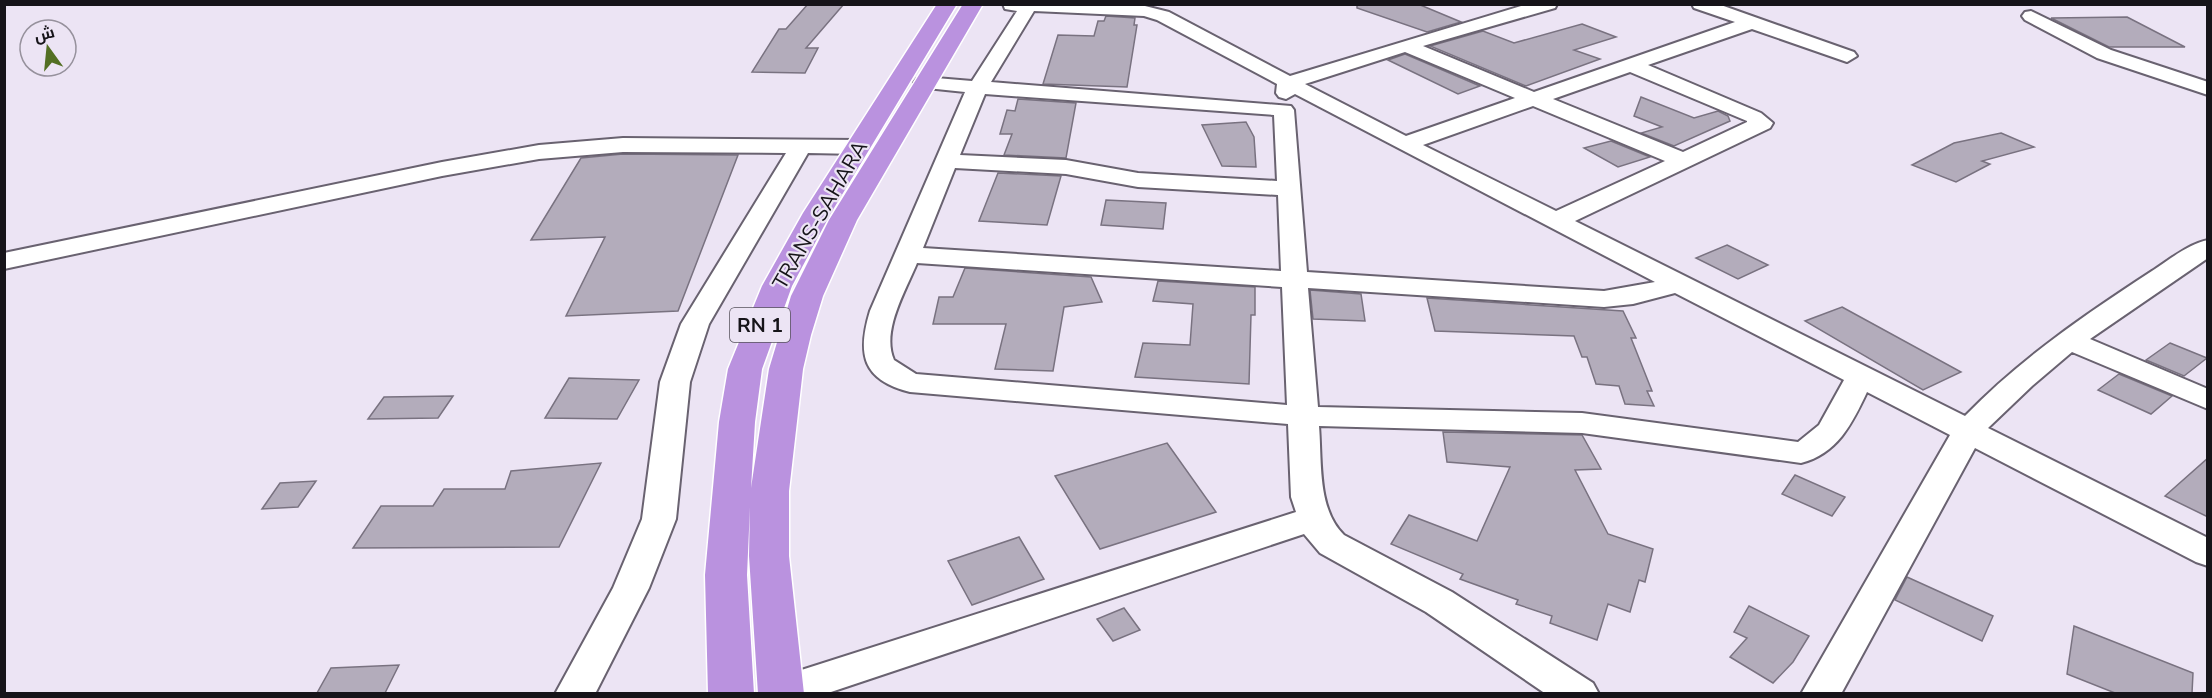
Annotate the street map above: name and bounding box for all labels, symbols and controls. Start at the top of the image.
north arrow [18,18,78,78]
text: ش [32,21,57,48]
street label: TRANS-SAHARA [766,136,874,294]
road number: RN 1 [730,308,790,342]

